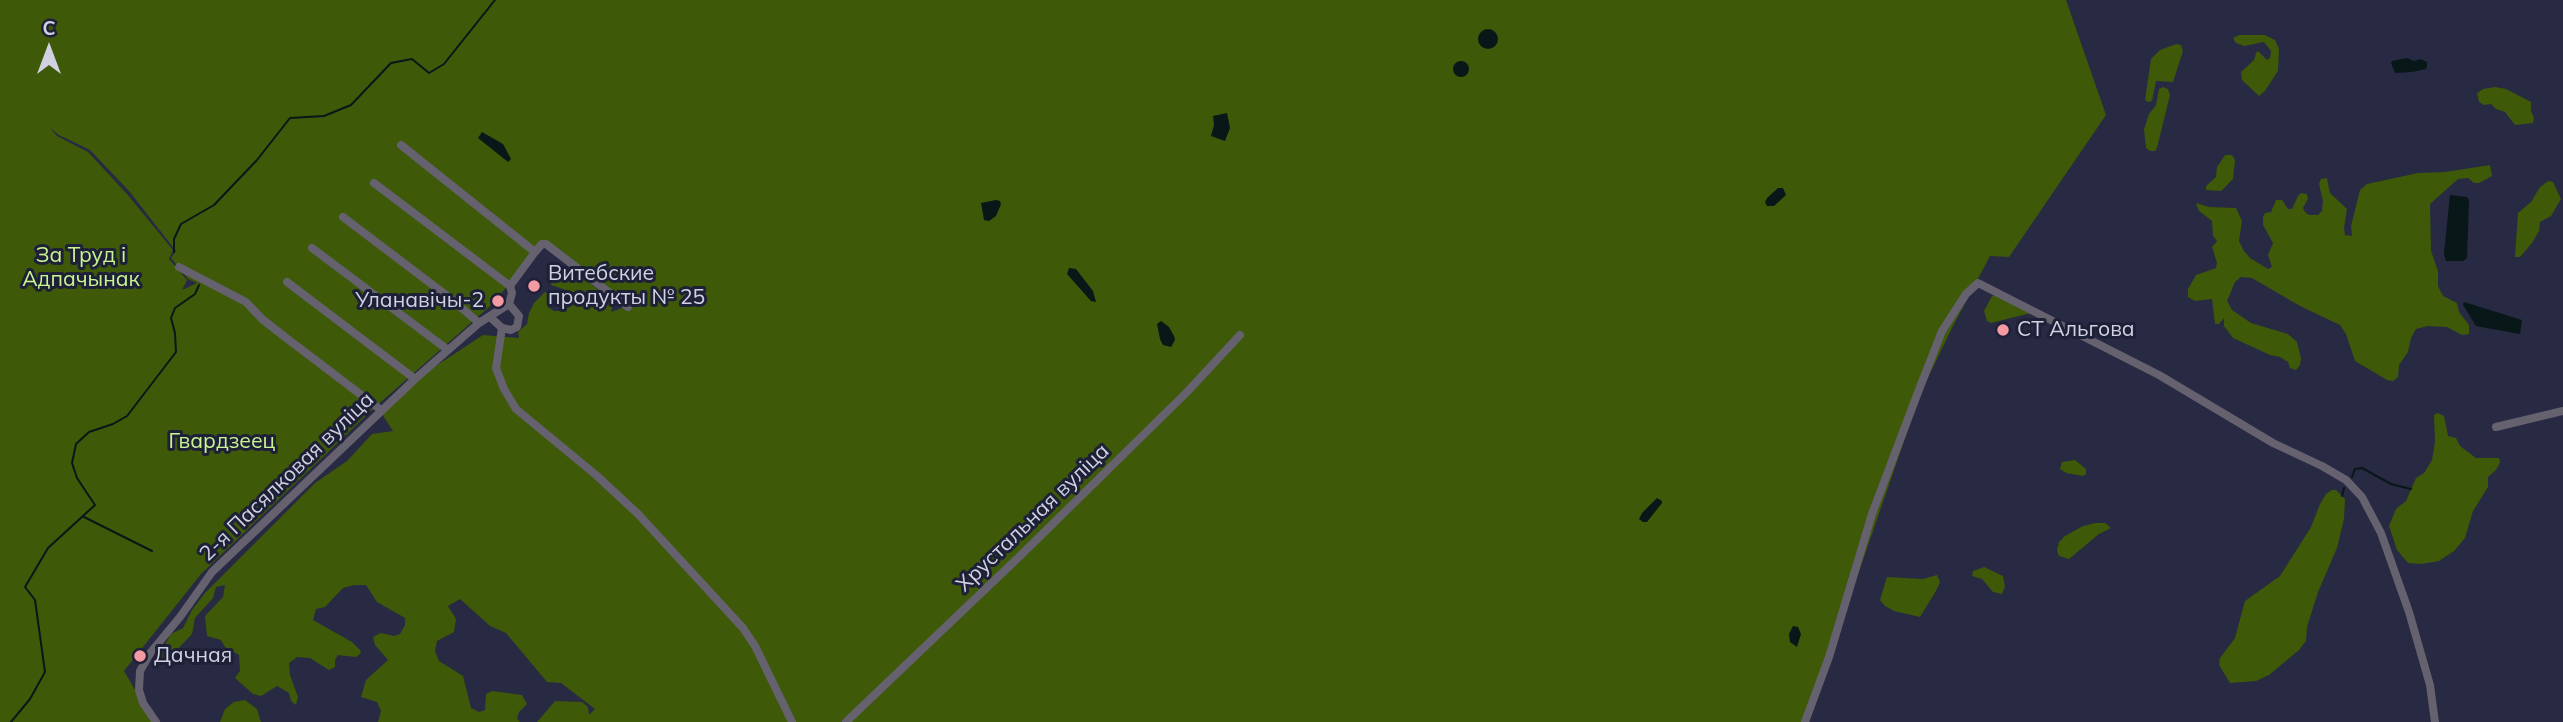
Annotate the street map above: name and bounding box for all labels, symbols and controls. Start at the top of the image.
north arrow [14,14,84,84]
text: С [42,16,56,40]
park label: За Труд і Адпачынак [22,243,140,293]
place label: Витебские продукты № 25 [548,261,705,311]
marker: Витебские продукты № 25 [526,278,542,294]
place label: Уланавічы-2 [355,288,484,314]
marker: Уланавічы-2 [490,293,506,309]
place label: СТ Альгова [2017,317,2135,343]
marker: СТ Альгова [1995,322,2011,338]
street label: 2-я Пасялковая вуліца [195,387,379,567]
park label: Гвардзеец [169,429,275,455]
street label: Хрустальная вуліца [951,439,1115,597]
place label: Дачная [154,643,232,669]
marker: Дачная [132,648,148,664]

